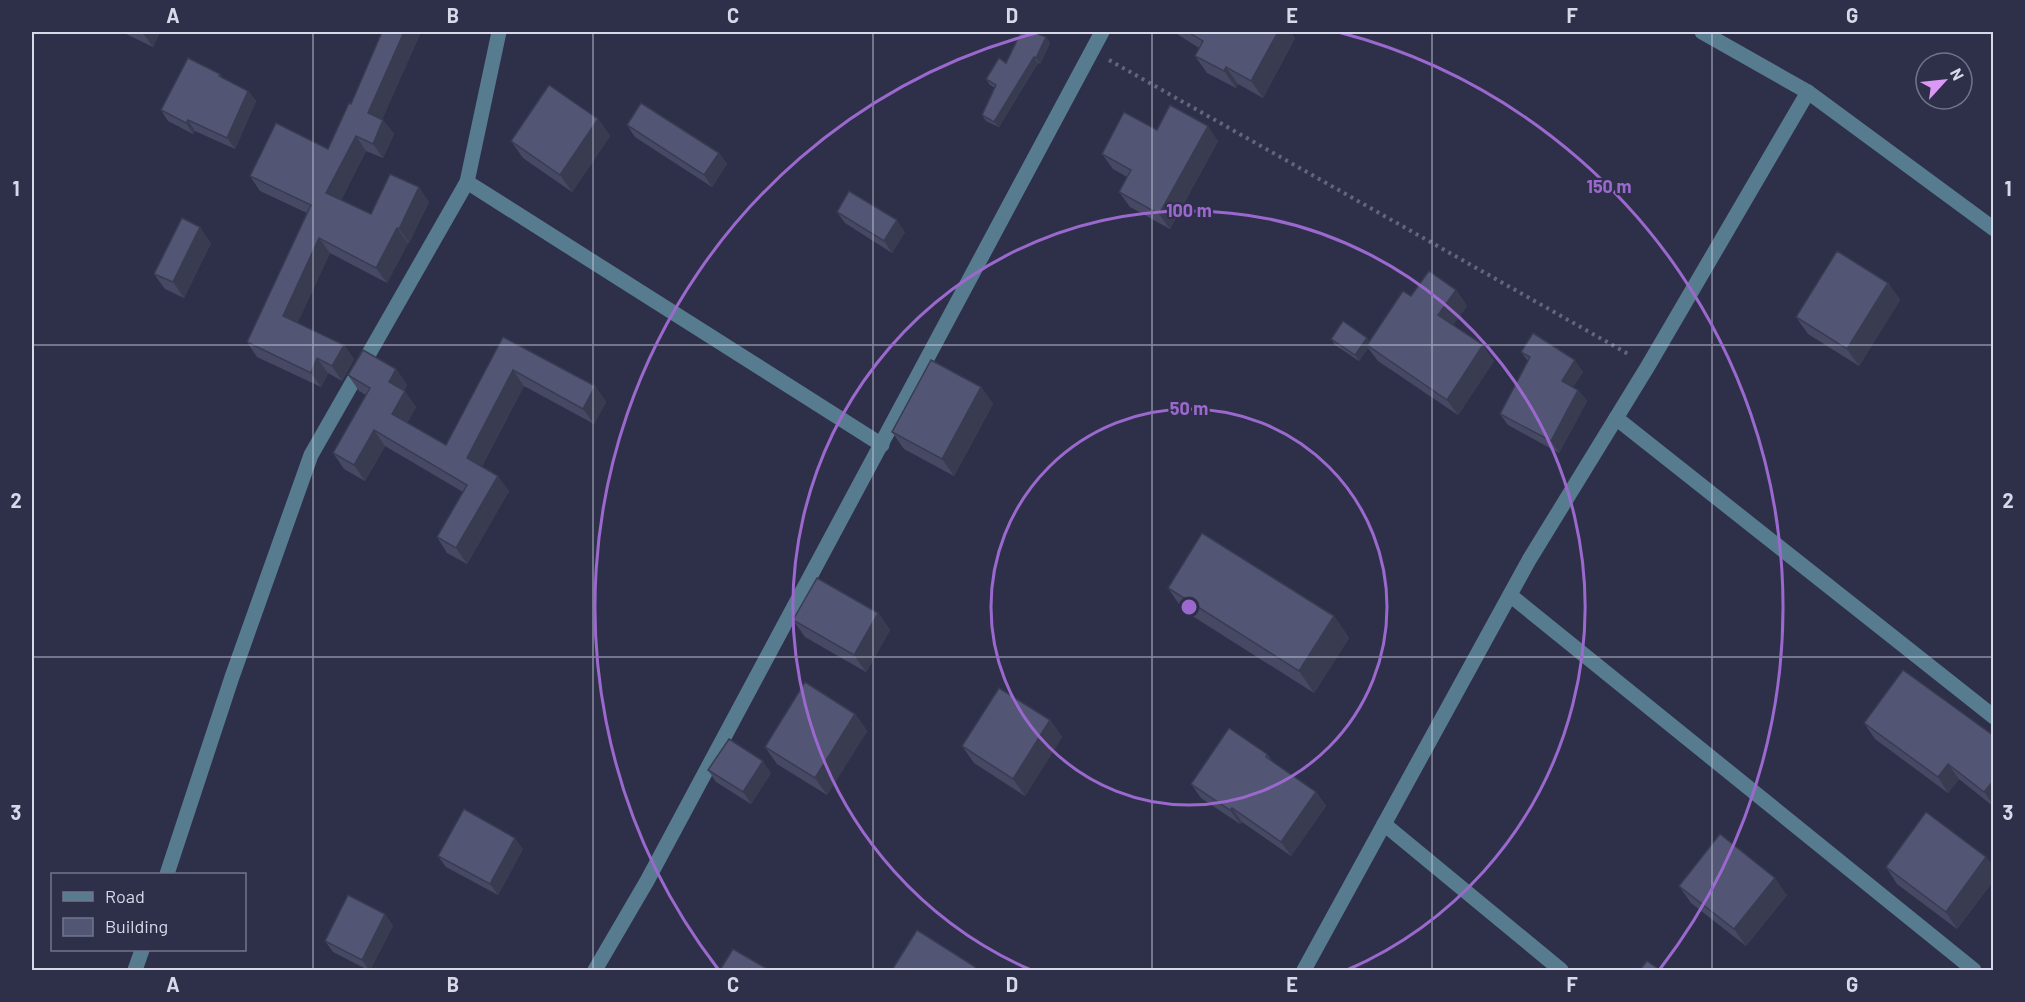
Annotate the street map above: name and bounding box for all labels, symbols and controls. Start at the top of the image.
text: A [166,3,180,27]
text: B [447,3,459,27]
text: C [727,3,739,27]
text: D [1006,3,1018,27]
text: E [1286,3,1298,27]
text: F [1566,3,1578,27]
text: G [1846,3,1858,27]
north arrow [1914,51,1974,111]
text: N [1947,65,1969,83]
text: 150 m [1587,175,1631,197]
text: 1 [12,176,20,200]
text: 1 [2004,176,2012,200]
text: 100 m [1166,199,1212,221]
text: 50 m [1170,397,1208,419]
text: 2 [10,488,22,512]
text: 2 [2002,488,2014,512]
centre of rings [1179,597,1199,617]
text: 3 [11,800,21,824]
text: 3 [2003,800,2013,824]
legend [51,873,246,951]
text: Road [105,885,145,907]
text: Building [105,915,168,937]
text: A [166,972,180,996]
text: B [447,972,459,996]
text: C [727,972,739,996]
text: D [1006,972,1018,996]
text: E [1286,972,1298,996]
text: F [1566,972,1578,996]
text: G [1846,972,1858,996]

